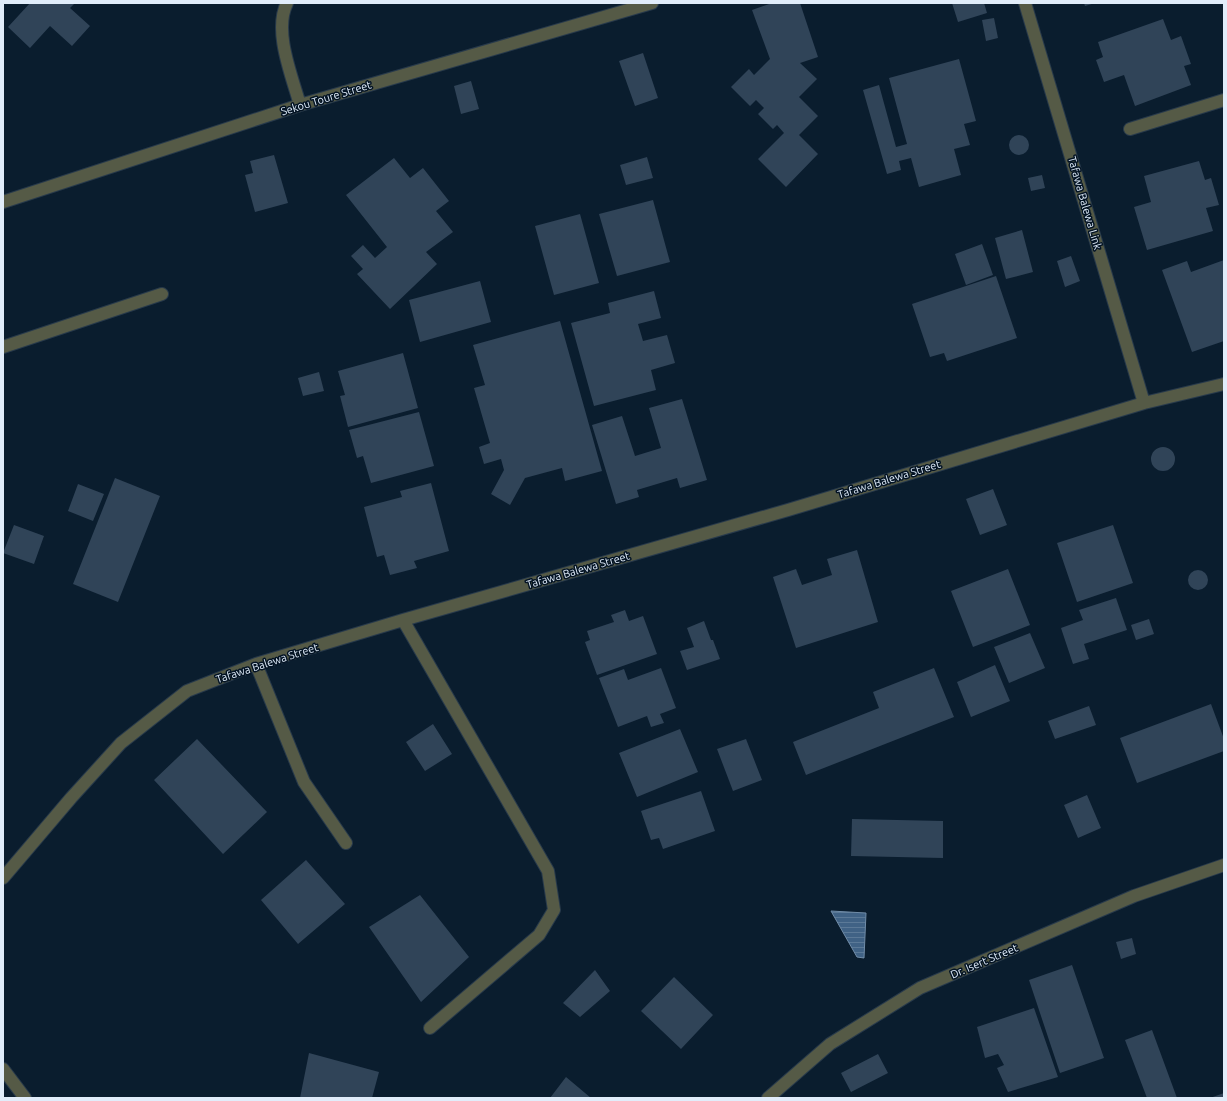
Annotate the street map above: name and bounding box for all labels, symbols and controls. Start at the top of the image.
street label: Sekou Toure Street [279,78,373,118]
street label: Tafawa Balewa Link [1066,155,1104,251]
street label: Tafawa Balewa Street [836,457,942,500]
street label: Tafawa Balewa Street [525,549,632,590]
street label: Tafawa Balewa Street [214,641,320,685]
street label: Dr. Isert Street [948,941,1020,981]

